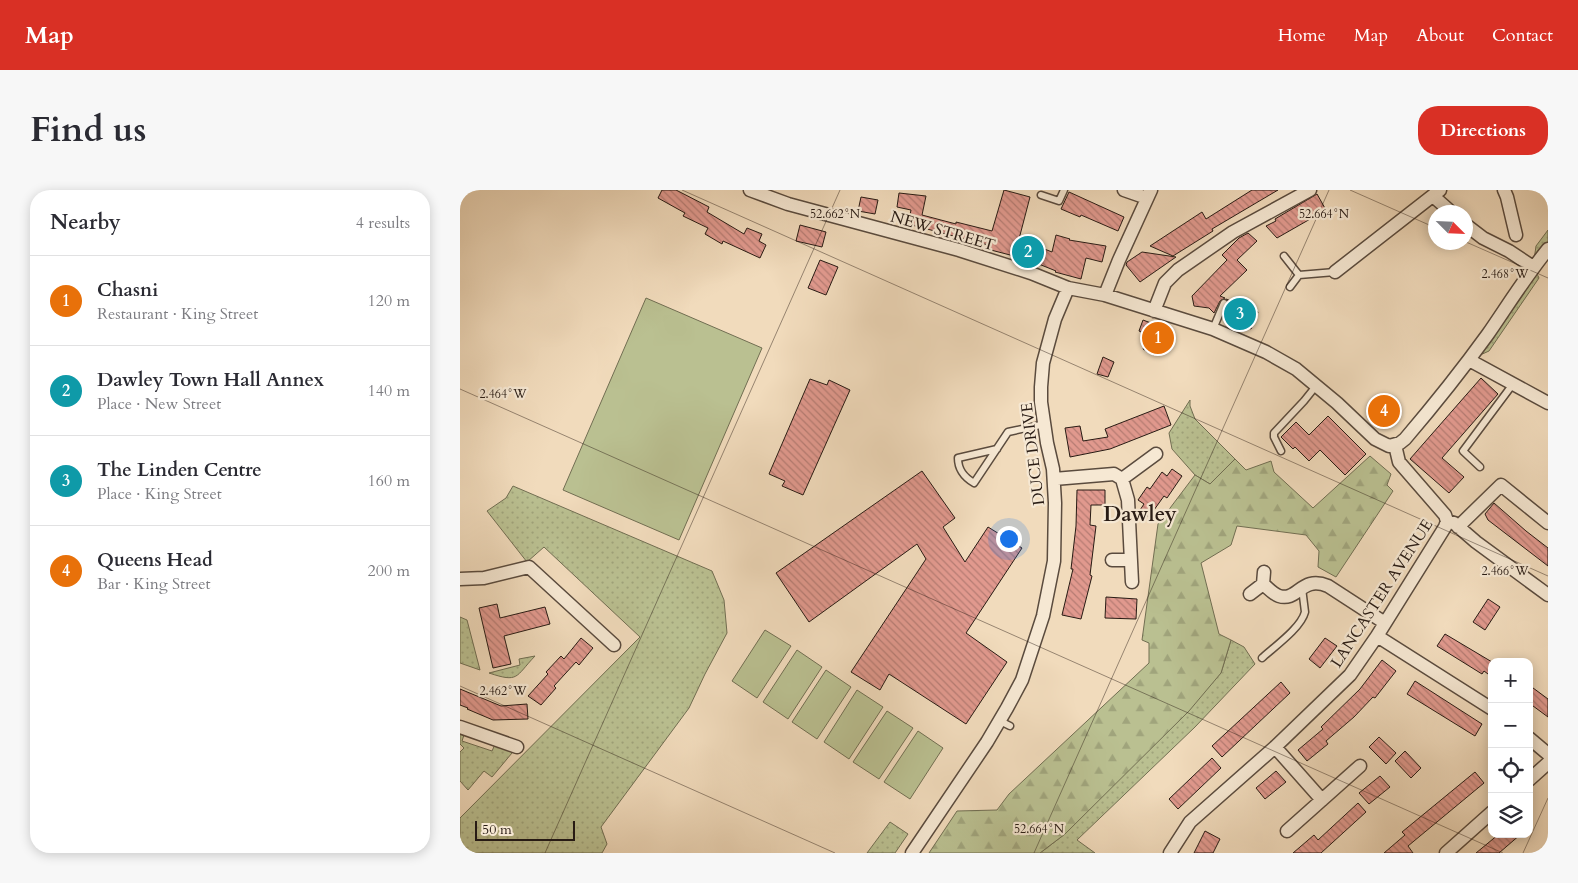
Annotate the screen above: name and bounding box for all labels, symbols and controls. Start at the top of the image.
text: Map [25,19,74,52]
text: Home [1278,23,1326,48]
text: Map [1354,23,1388,48]
text: About [1416,23,1464,48]
text: Contact [1492,23,1553,48]
text: Find us [30,106,146,154]
button: Directions [1418,106,1548,155]
north arrow [1428,205,1473,250]
text: 52.662°N [810,206,861,222]
street label: NEW STREET [888,206,998,256]
text: 52.664°N [1299,206,1350,222]
text: Nearby [50,208,121,237]
text: 4 results [356,212,410,234]
pin: 2 [1012,233,1044,271]
text: 2.468°W [1481,266,1529,282]
text: Chasni [97,277,158,303]
text: 1 [62,290,70,312]
text: 120 m [368,290,410,312]
pin: 3 [1224,295,1256,333]
text: Restaurant · King Street [97,303,258,325]
pin: 1 [1142,319,1174,357]
text: Dawley Town Hall Annex [97,367,324,393]
text: 2 [62,380,70,402]
text: 140 m [368,380,410,402]
text: 2.464°W [479,386,527,402]
pin: 4 [1368,392,1400,430]
text: Place · New Street [97,393,221,415]
street label: DUCE DRIVE [1016,401,1050,507]
text: The Linden Centre [97,457,262,483]
text: 3 [62,470,70,492]
text: 160 m [368,470,410,492]
text: Place · King Street [97,483,222,505]
district label: Dawley [1103,500,1177,529]
street label: LANCASTER AVENUE [1326,515,1438,672]
your location [996,526,1022,552]
text: Queens Head [97,547,213,573]
text: 4 [62,560,70,582]
text: 200 m [368,560,410,582]
text: 2.466°W [1481,563,1529,579]
text: Bar · King Street [97,573,211,595]
map controls [1488,658,1533,838]
button: + [1488,658,1533,703]
text: 2.462°W [479,683,527,699]
button: − [1488,703,1533,748]
button: locate [1488,748,1533,793]
button: layers [1488,793,1533,838]
scale bar [475,818,575,841]
text: 50 m [482,820,512,839]
text: 52.664°N [1014,821,1065,837]

